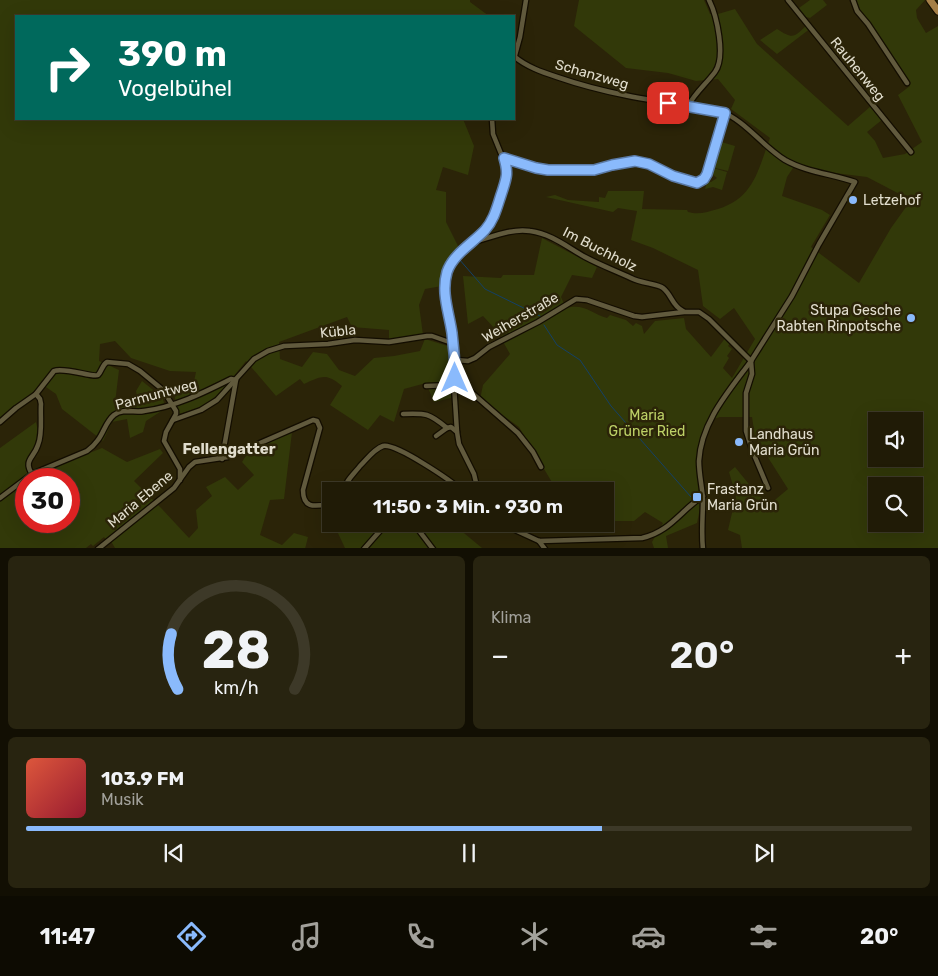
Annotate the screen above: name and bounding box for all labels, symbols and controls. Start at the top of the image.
text: 390 m [118,33,227,75]
street label: Rauhenweg [827,34,889,105]
icon: right [35,35,100,100]
street label: Schanzweg [553,56,631,93]
text: Vogelbühel [118,75,232,102]
pin [647,82,689,124]
icon: arrive [654,89,682,117]
place label: Letzehof [863,192,921,209]
marker: Letzehof [847,194,859,206]
street label: Im Buchholz [560,224,640,275]
street label: Weiherstraße [479,289,562,346]
place label: Stupa Gesche Rabten Rinpotsche [777,302,901,335]
marker: Stupa Gesche Rabten Rinpotsche [905,312,917,324]
street label: Kübla [319,321,357,342]
position arrow [428,351,480,403]
street label: Parmuntweg [113,375,199,414]
park label: Maria Grüner Ried [609,407,685,440]
map controls [868,412,923,532]
button: sound [868,412,923,467]
place label: Landhaus Maria Grün [749,426,819,459]
marker: Landhaus Maria Grün [733,436,745,448]
district label: Fellengatter [182,440,276,458]
street label: Maria Ebene [104,467,176,532]
speed limit sign: 30 [15,468,80,533]
button: search [868,477,923,532]
place label: Frastanz Maria Grün [707,481,777,514]
marker: Frastanz Maria Grün [691,491,703,503]
text: 11:50 · 3 Min. · 930 m [373,495,563,518]
text: Klima [491,608,531,627]
text: 28 [202,619,271,681]
text: 20° [669,632,734,678]
text: − [491,639,509,672]
text: + [895,639,912,672]
text: km/h [214,677,259,698]
text: 103.9 FM [101,767,184,790]
text: Musik [101,790,144,809]
icon: previous [160,839,188,867]
icon: pause [455,839,483,867]
icon: next [750,839,778,867]
icon: directions [174,919,209,954]
icon: music [289,919,324,954]
icon: phone [403,919,438,954]
icon: climate [517,919,552,954]
icon: car [631,919,666,954]
icon: filters [746,919,781,954]
text: 11:47 [40,923,95,950]
text: 20° [860,923,898,950]

